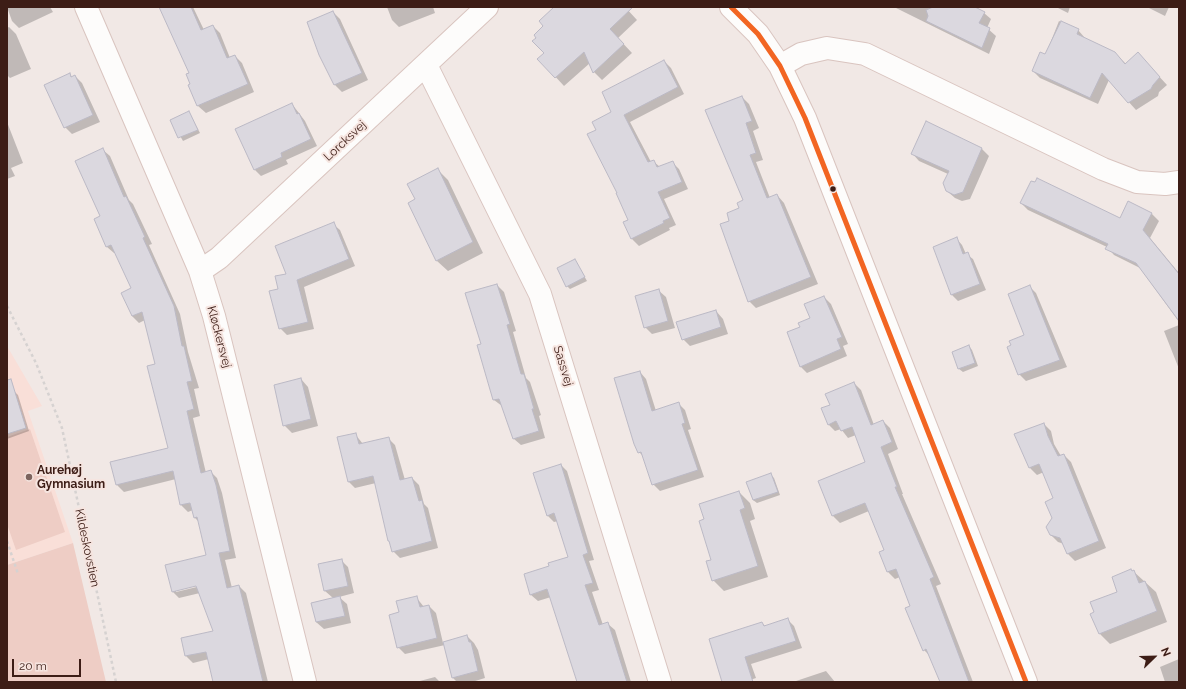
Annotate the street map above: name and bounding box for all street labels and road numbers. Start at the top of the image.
street label: Lorcksvej [321,118,369,164]
street label: Kløckersvej [204,304,234,370]
street label: Sassvej [550,344,576,388]
street label: Kildeskovstien [72,508,102,588]

